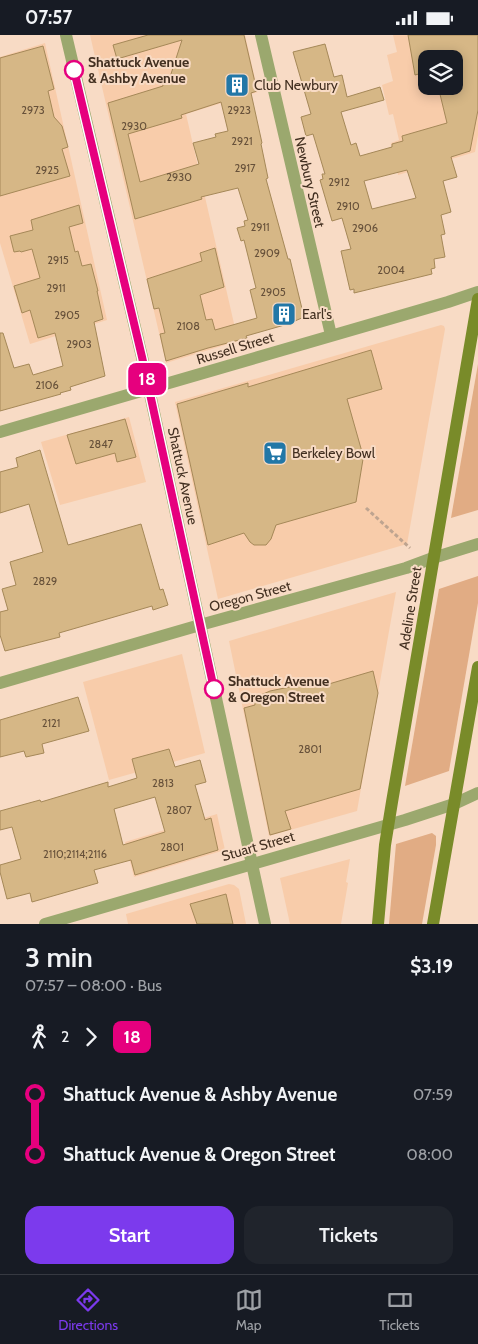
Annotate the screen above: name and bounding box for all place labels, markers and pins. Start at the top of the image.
place label: Shattuck Avenue & Ashby Avenue [88,53,189,87]
marker: Shattuck Avenue & Ashby Avenue [64,60,84,80]
building icon: Club Newbury [224,72,250,98]
place label: Club Newbury [254,76,338,94]
building icon: Earl's [271,301,297,327]
place label: Earl's [302,305,332,323]
supermarket icon: Berkeley Bowl [262,440,288,466]
place label: Berkeley Bowl [292,444,376,462]
place label: Shattuck Avenue & Oregon Street [228,672,329,706]
marker: Shattuck Avenue & Oregon Street [204,679,224,699]

